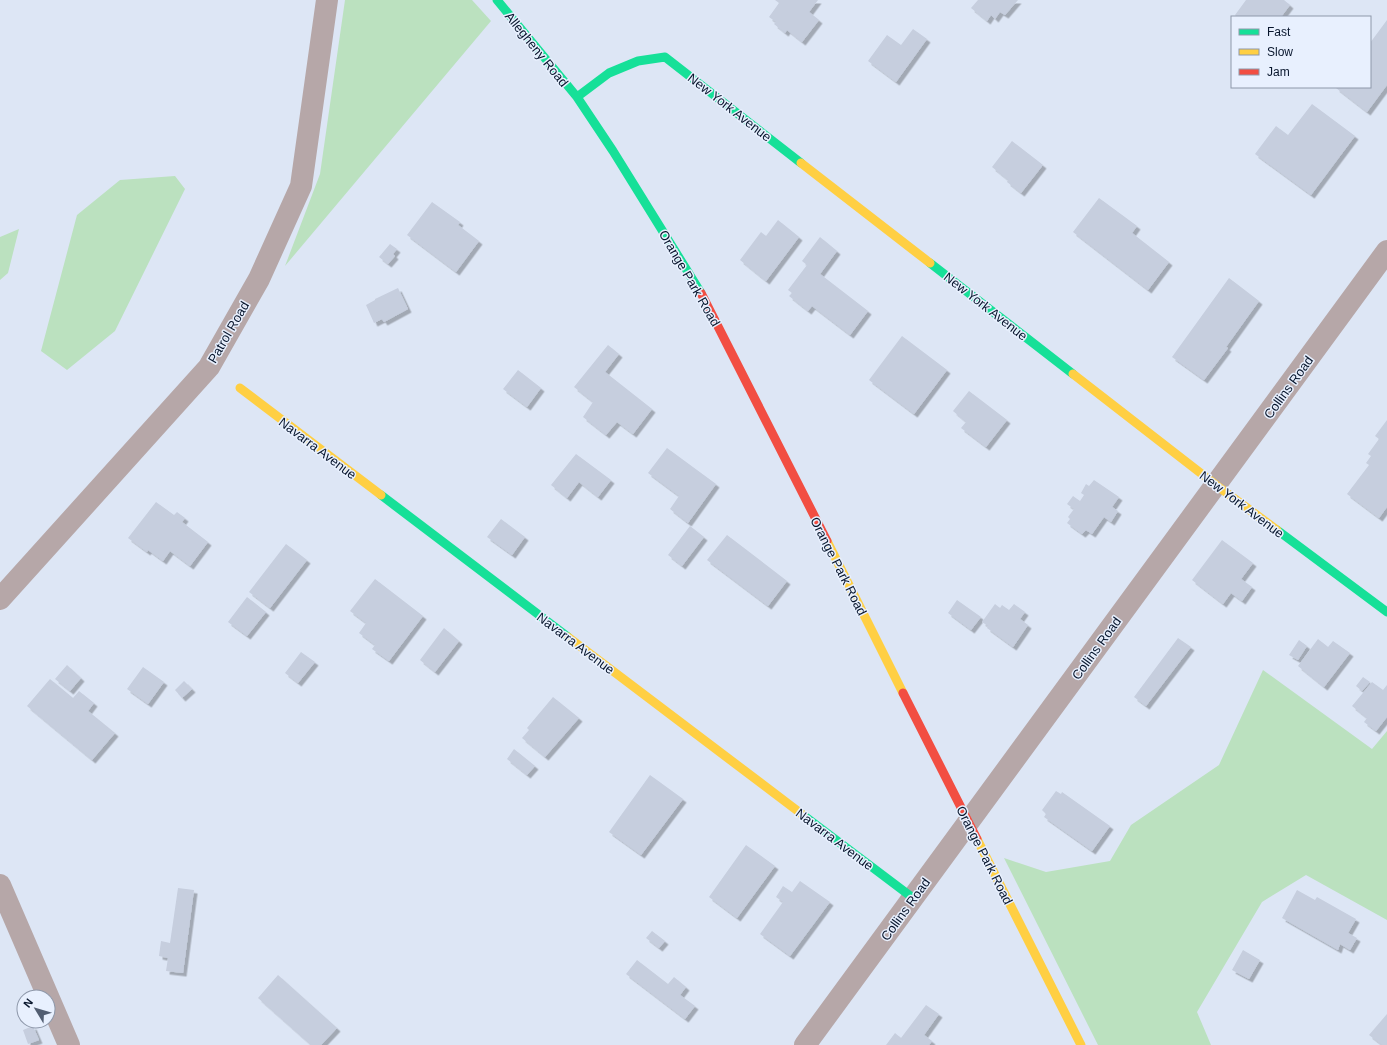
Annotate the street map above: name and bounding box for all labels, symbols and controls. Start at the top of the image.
street label: Allegheny Road [502,9,571,90]
legend [1231,16,1371,88]
text: Fast [1267,25,1291,39]
text: Slow [1267,45,1293,59]
text: Jam [1267,65,1290,79]
street label: New York Avenue [685,70,774,145]
street label: Orange Park Road [656,228,723,329]
street label: New York Avenue [941,269,1030,344]
street label: Patrol Road [205,299,252,366]
street label: Collins Road [1261,353,1316,422]
street label: Navarra Avenue [276,414,359,482]
street label: New York Avenue [1197,468,1287,541]
street label: Orange Park Road [807,515,870,618]
street label: Navarra Avenue [534,609,617,677]
street label: Collins Road [1069,614,1124,683]
street label: Orange Park Road [953,804,1016,907]
street label: Navarra Avenue [793,805,876,873]
street label: Collins Road [878,875,933,944]
north arrow [16,989,56,1029]
text: N [21,996,35,1010]

